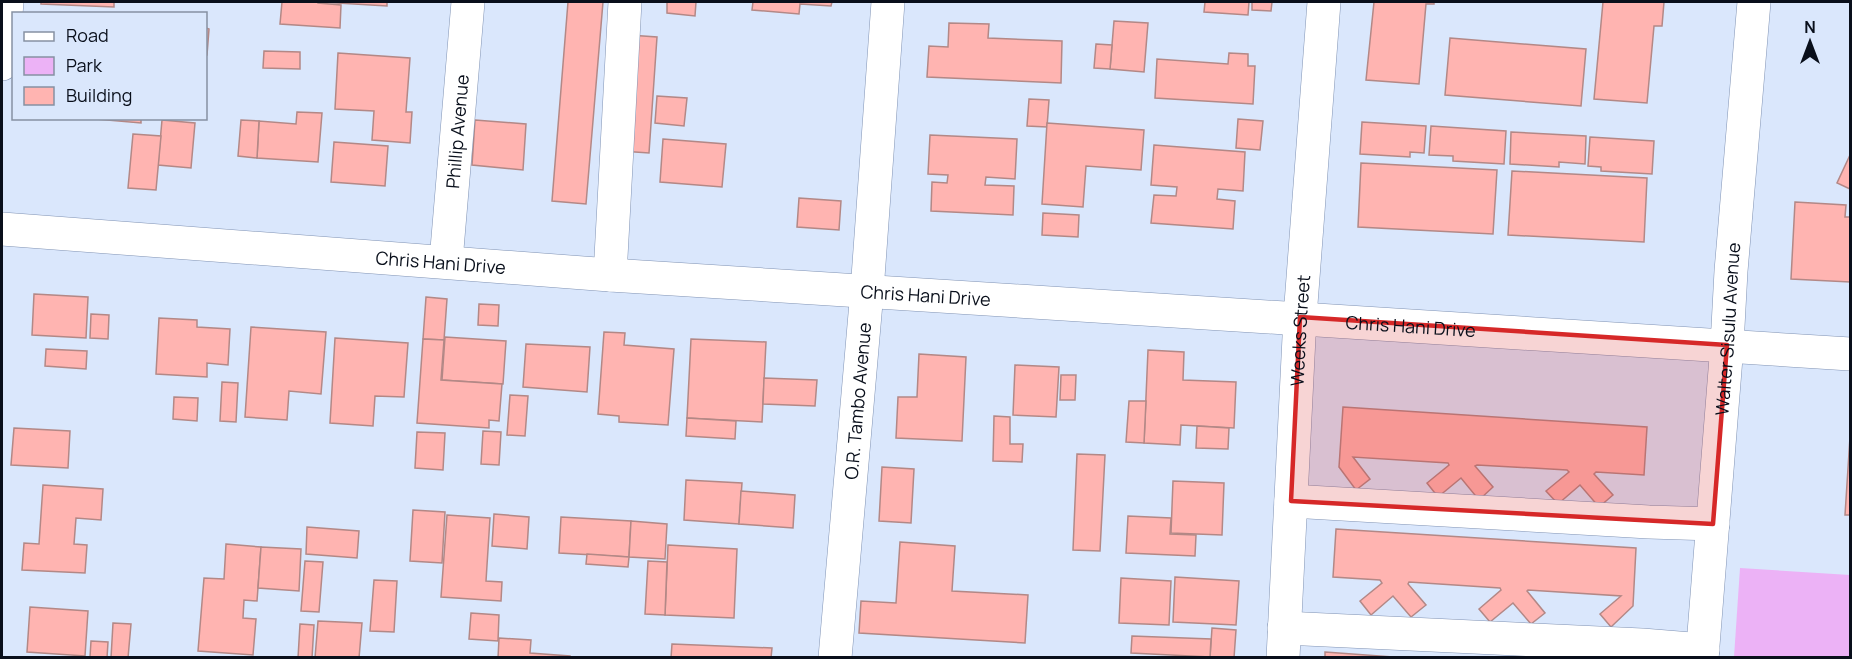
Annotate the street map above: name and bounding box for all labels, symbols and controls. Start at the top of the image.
legend [12,12,207,120]
north arrow [1780,12,1840,72]
text: N [1804,16,1816,38]
text: Road [66,23,109,47]
text: Park [66,53,103,77]
street label: Phillip Avenue [440,73,474,189]
text: Building [66,83,132,107]
street label: Walter Sisulu Avenue [1709,241,1745,416]
street label: Chris Hani Drive [375,245,507,279]
street label: Weeks Street [1285,274,1315,387]
street label: Chris Hani Drive [860,279,991,311]
street label: Chris Hani Drive [1345,310,1476,342]
street label: O.R. Tambo Avenue [839,321,876,481]

